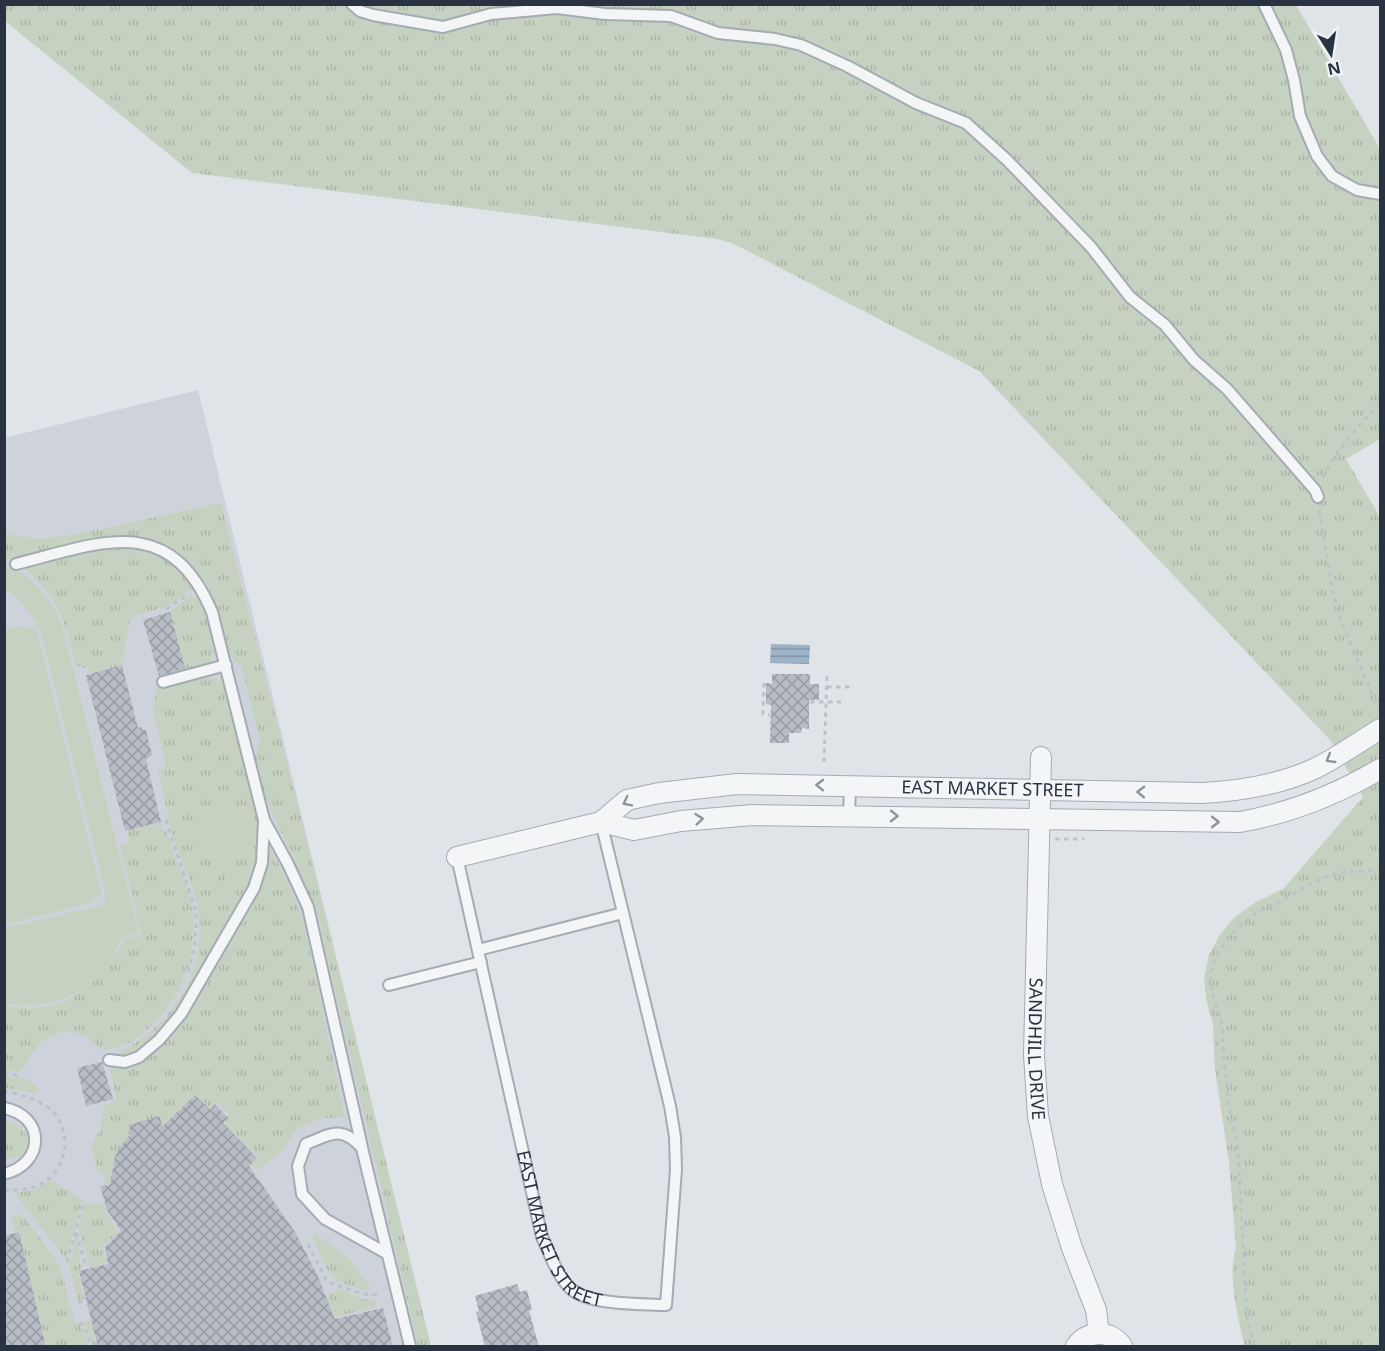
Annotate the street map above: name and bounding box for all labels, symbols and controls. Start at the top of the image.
north arrow [1301,24,1361,84]
text: N [1325,57,1343,81]
one-way arrow [1326,752,1336,764]
street label: EAST MARKET STREET [901,774,1084,802]
one-way arrow [816,779,825,791]
one-way arrow [1136,785,1145,798]
one-way arrow [623,795,634,807]
one-way arrow [890,810,899,822]
one-way arrow [695,813,704,826]
one-way arrow [1211,816,1220,829]
street label: SANDHILL DRIVE [1023,977,1051,1121]
street label: EAST MARKET STREET [512,1148,605,1312]

